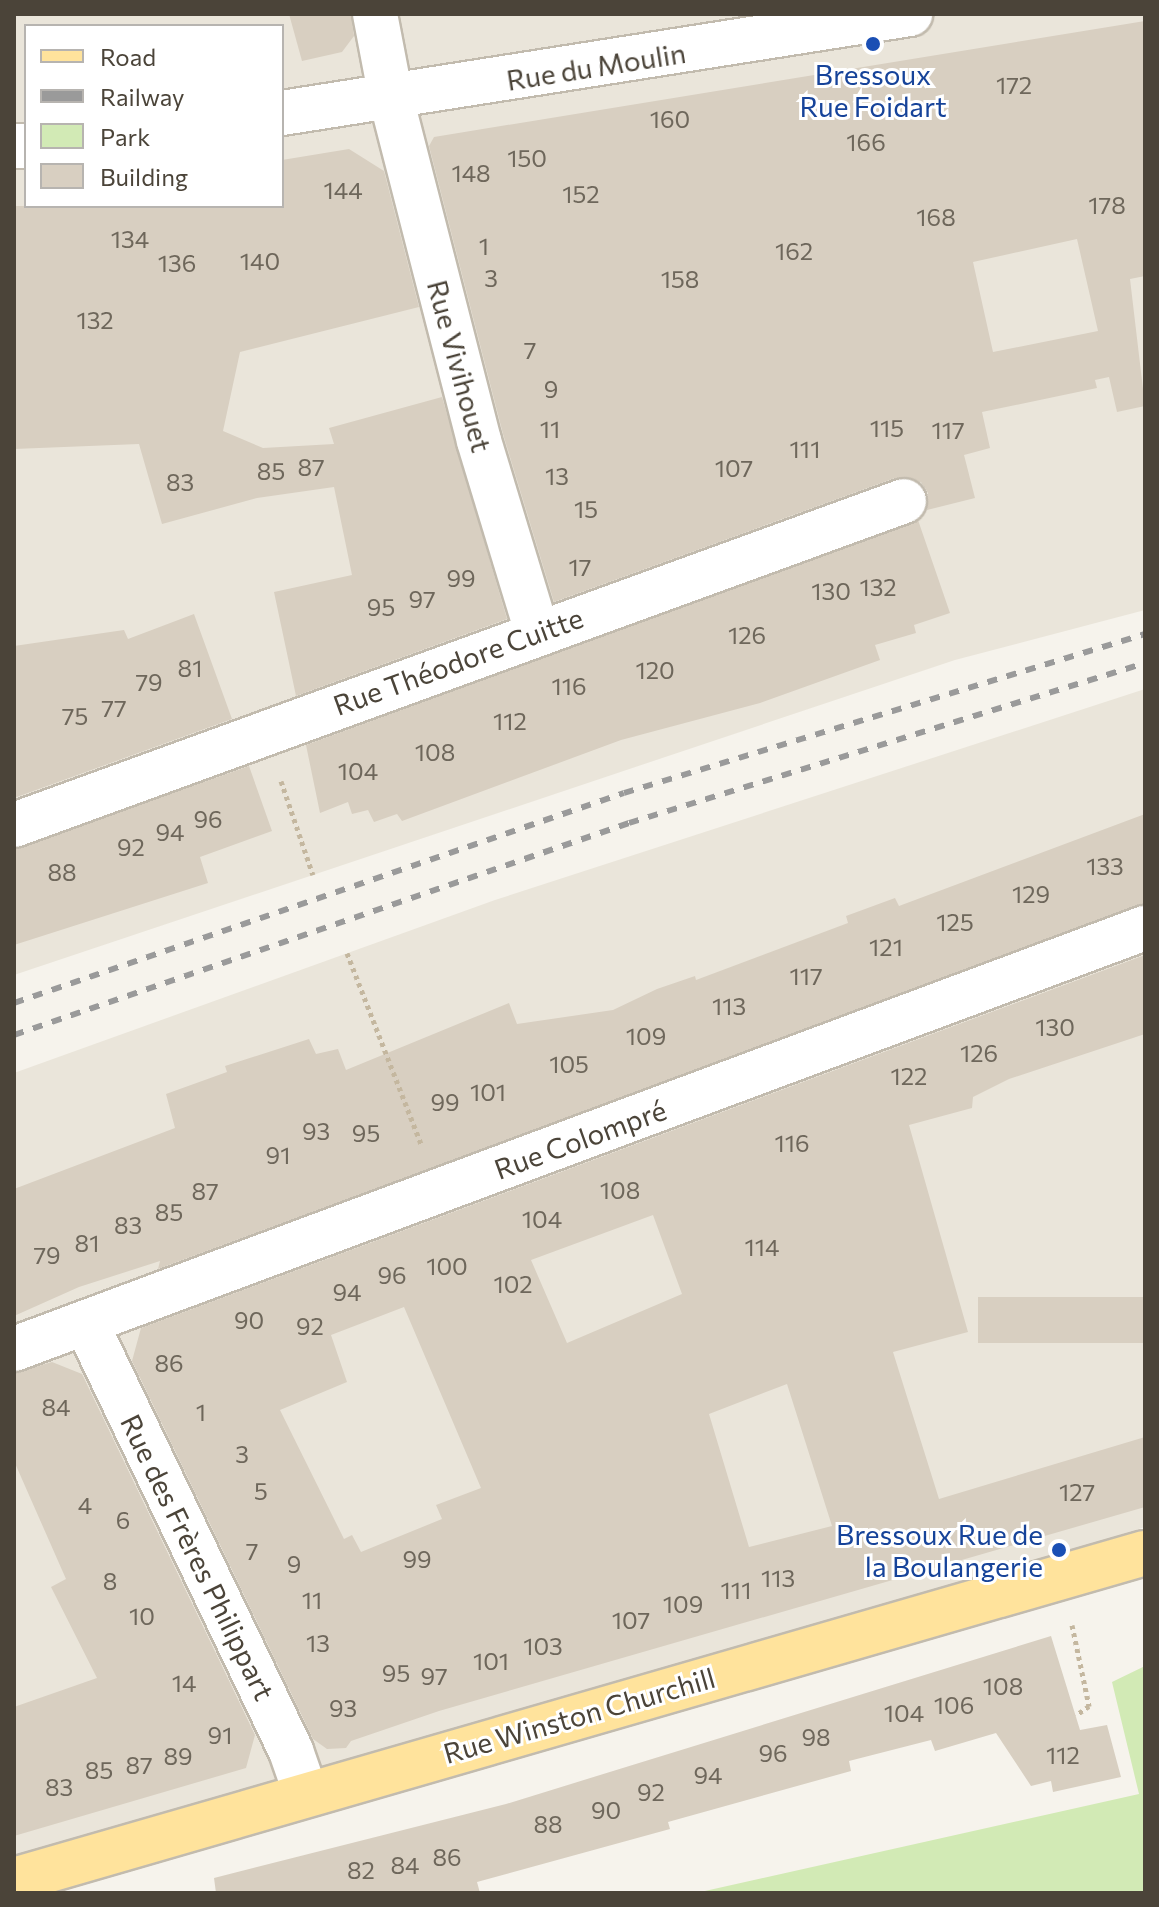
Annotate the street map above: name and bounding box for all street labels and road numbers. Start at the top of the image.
street label: Rue du Moulin [504,35,688,97]
street label: Rue Vivihouet [421,276,499,456]
street label: Rue Théodore Cuitte [329,600,587,722]
street label: Rue Colompré [489,1092,671,1186]
street label: Rue des Frères Philippart [114,1409,282,1705]
street label: Rue Winston Churchill [439,1660,719,1770]

